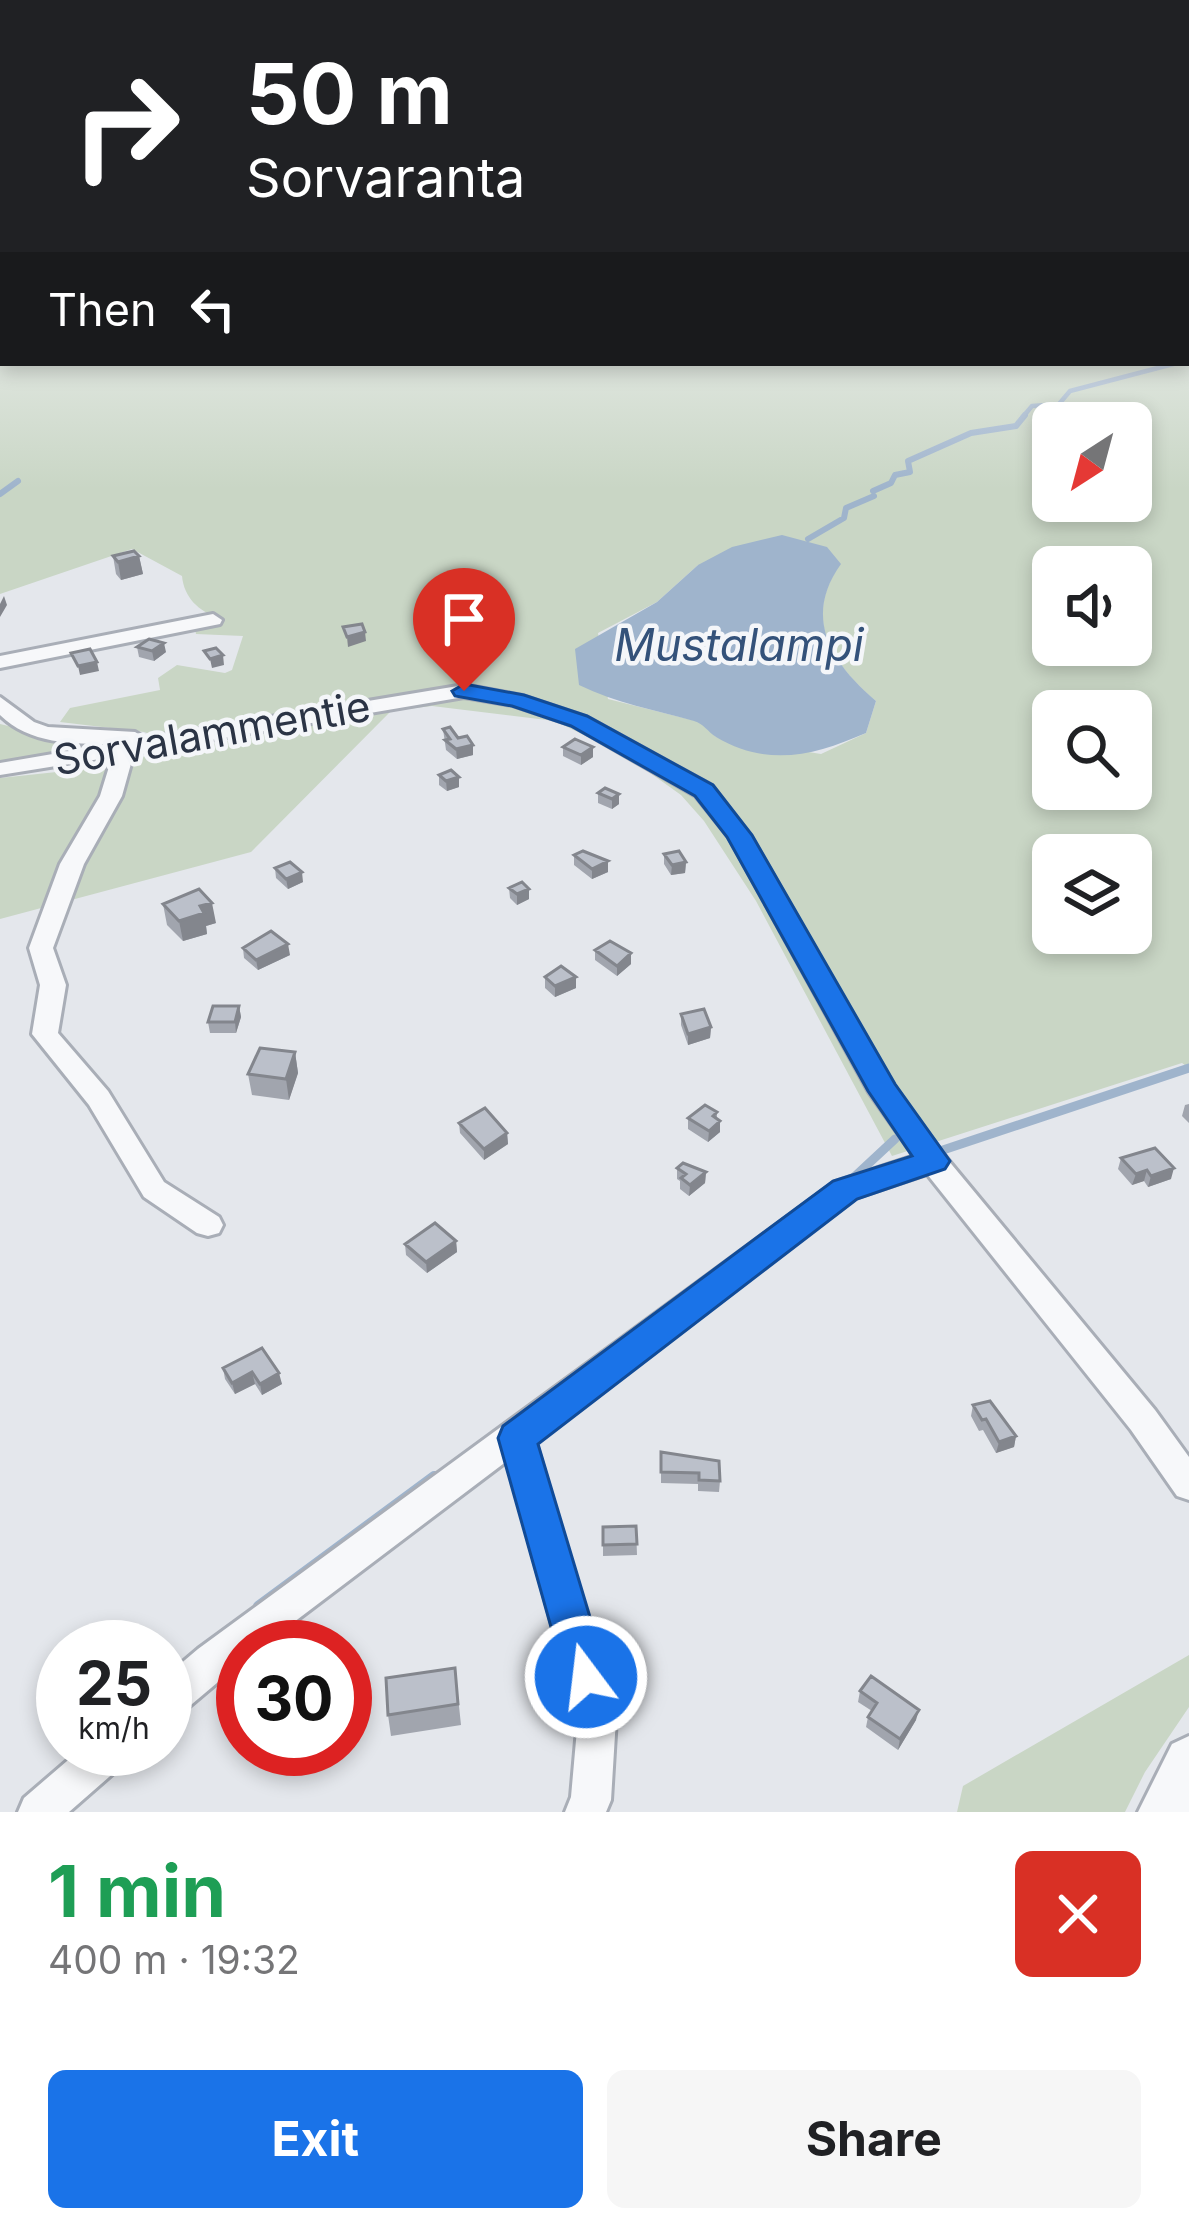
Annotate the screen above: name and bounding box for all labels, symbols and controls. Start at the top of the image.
text: 50 m [246,43,453,144]
icon: right [48,48,204,204]
text: Sorvaranta [246,145,525,210]
icon: left [180,276,246,342]
text: Then [48,282,156,337]
north arrow [1032,402,1152,522]
map controls [1032,402,1152,954]
button: sound [1032,546,1152,666]
pin [413,568,515,691]
icon: arrive [431,586,497,652]
water label: Mustalampi [614,617,865,672]
street label: Sorvalammentie [50,680,374,785]
button: search [1032,690,1152,810]
button: layers [1032,834,1152,954]
position arrow [523,1614,649,1740]
speed limit sign: 30 [216,1620,372,1776]
text: 25 [76,1647,152,1719]
text: km/h [78,1710,150,1746]
text: 1 min [48,1847,226,1934]
button: close [1015,1851,1141,1977]
text: 400 m · 19:32 [48,1936,300,1983]
button: Exit [48,2070,583,2208]
button: Share [607,2070,1141,2208]

